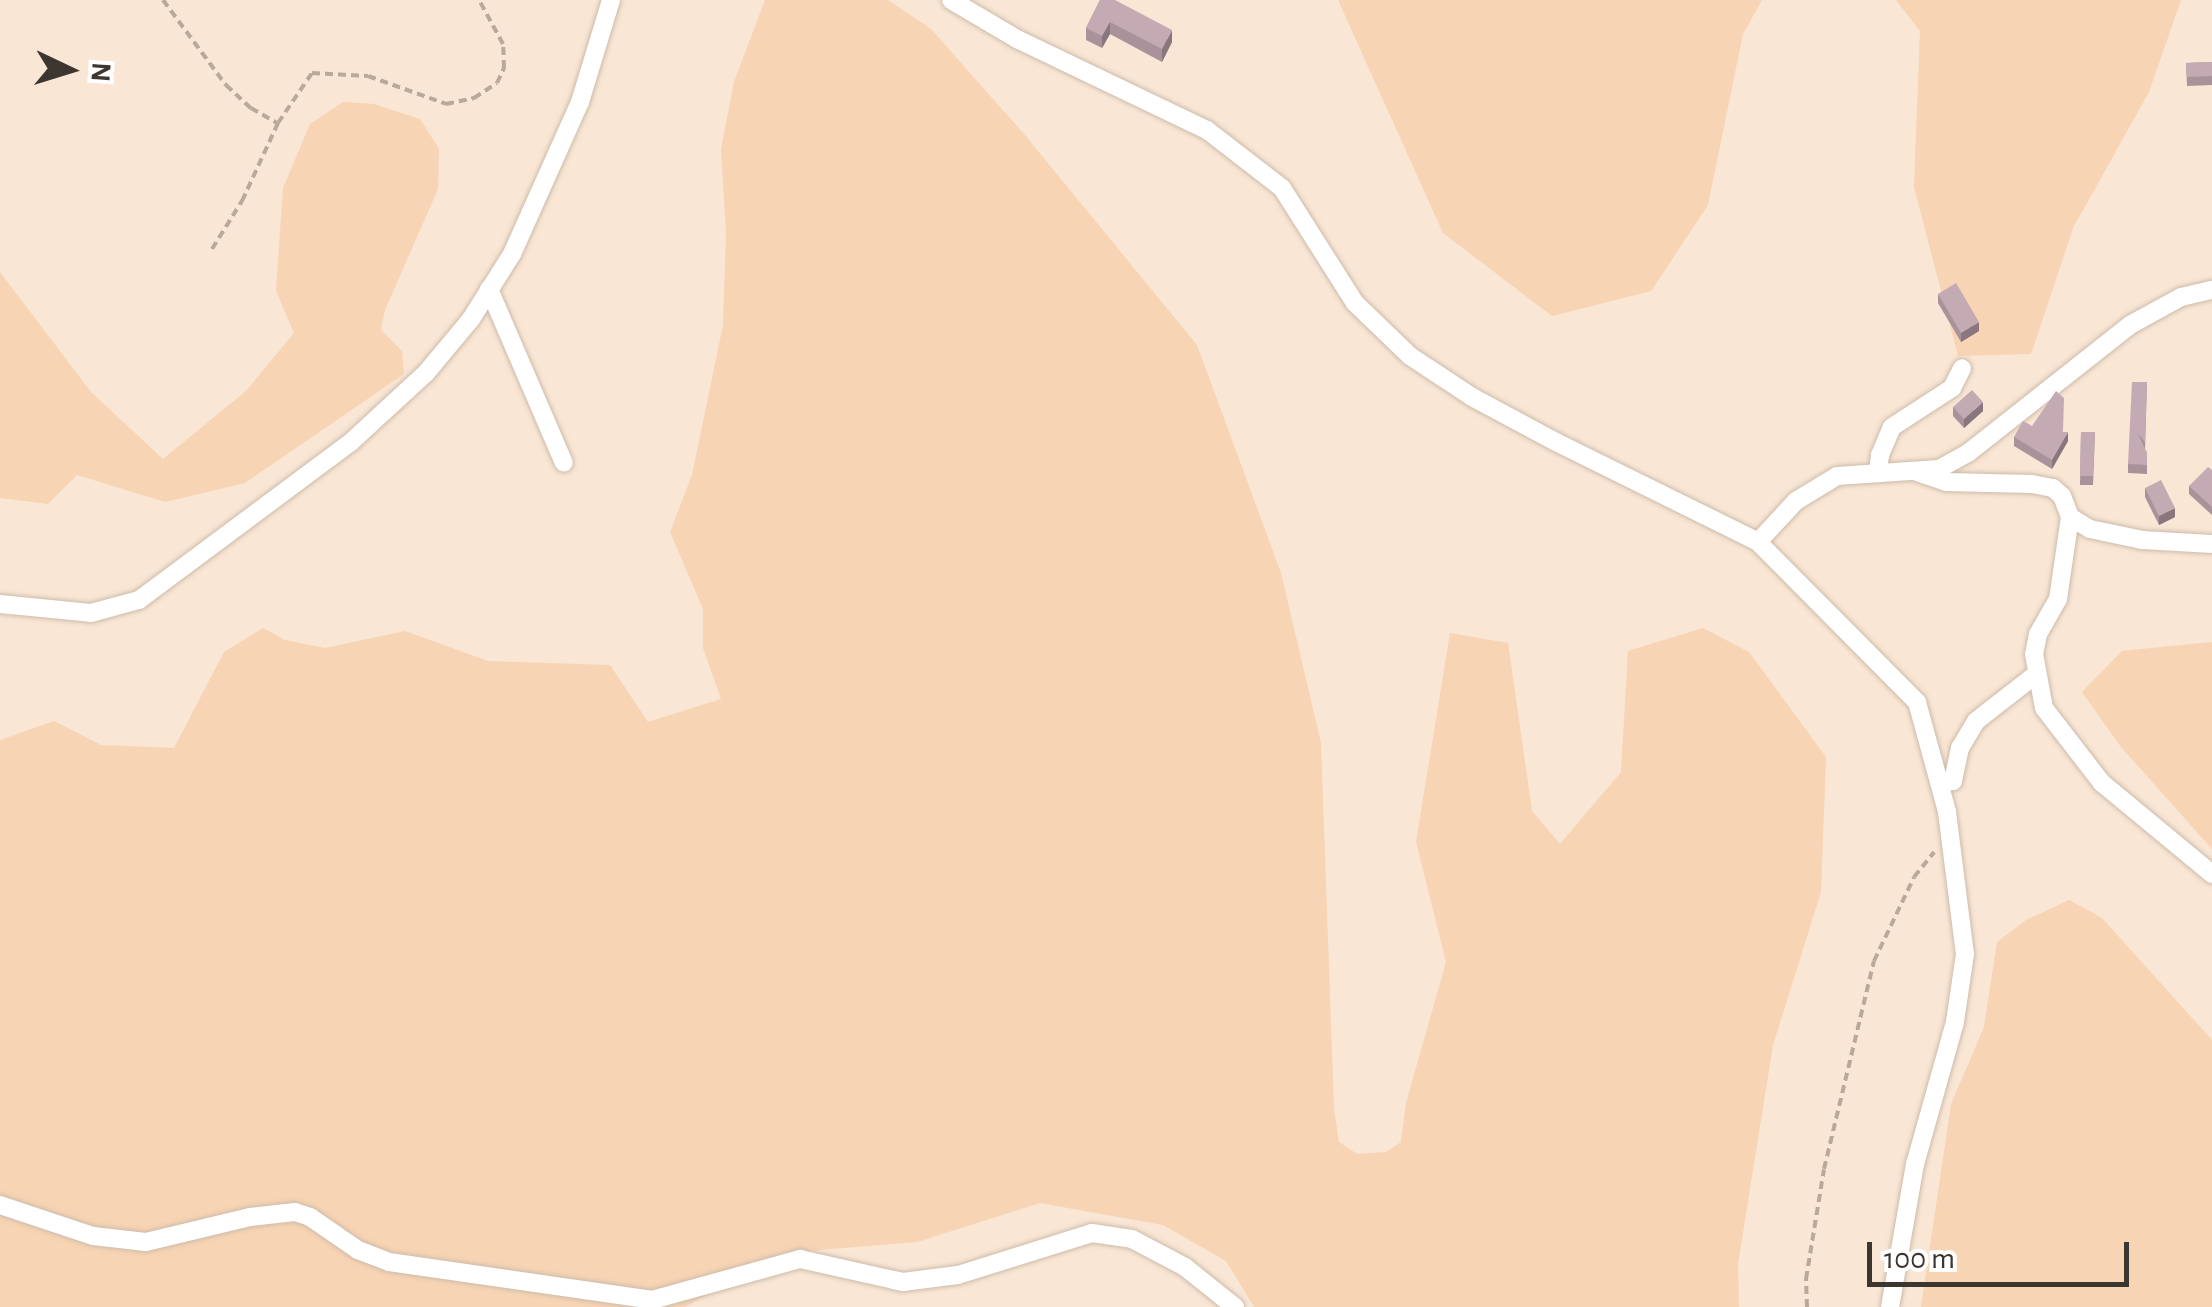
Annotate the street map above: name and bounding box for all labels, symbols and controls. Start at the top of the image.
north arrow [20,20,120,120]
text: N [85,61,115,83]
scale bar [1872,1222,2134,1284]
text: 100 m [1884,1244,1955,1274]

